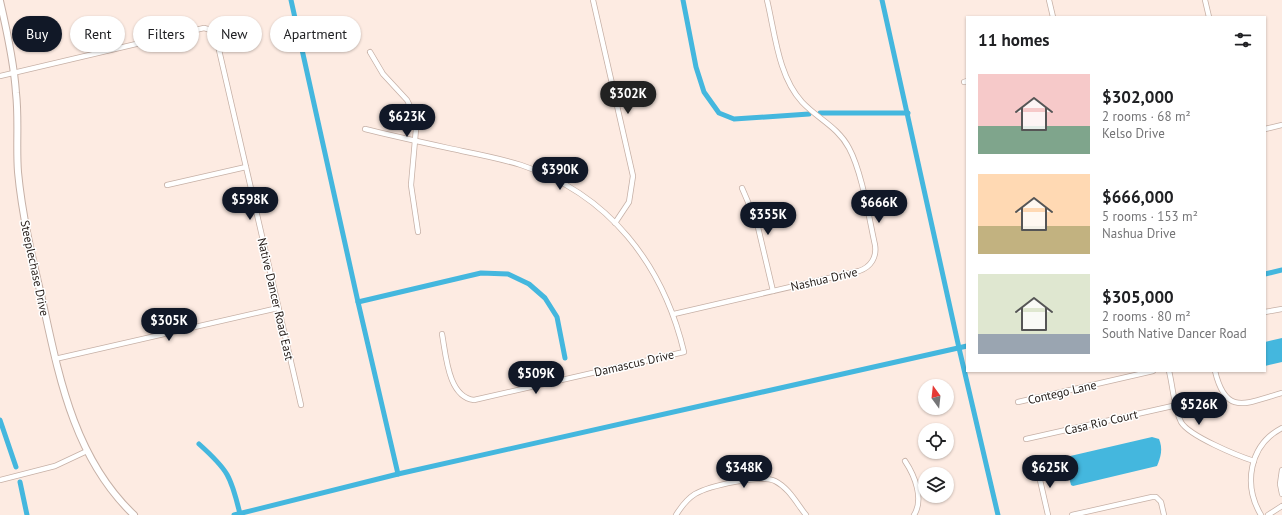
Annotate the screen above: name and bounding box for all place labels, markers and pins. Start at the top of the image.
pin: $302K [600,81,656,115]
pin: $623K [379,104,435,138]
pin: $390K [532,157,588,191]
pin: $598K [222,187,278,221]
pin: $666K [851,190,907,224]
pin: $355K [740,202,796,236]
pin: $305K [141,308,197,342]
pin: $509K [508,361,564,395]
pin: $526K [1171,392,1227,426]
pin: $348K [716,455,772,489]
pin: $625K [1022,455,1078,489]

